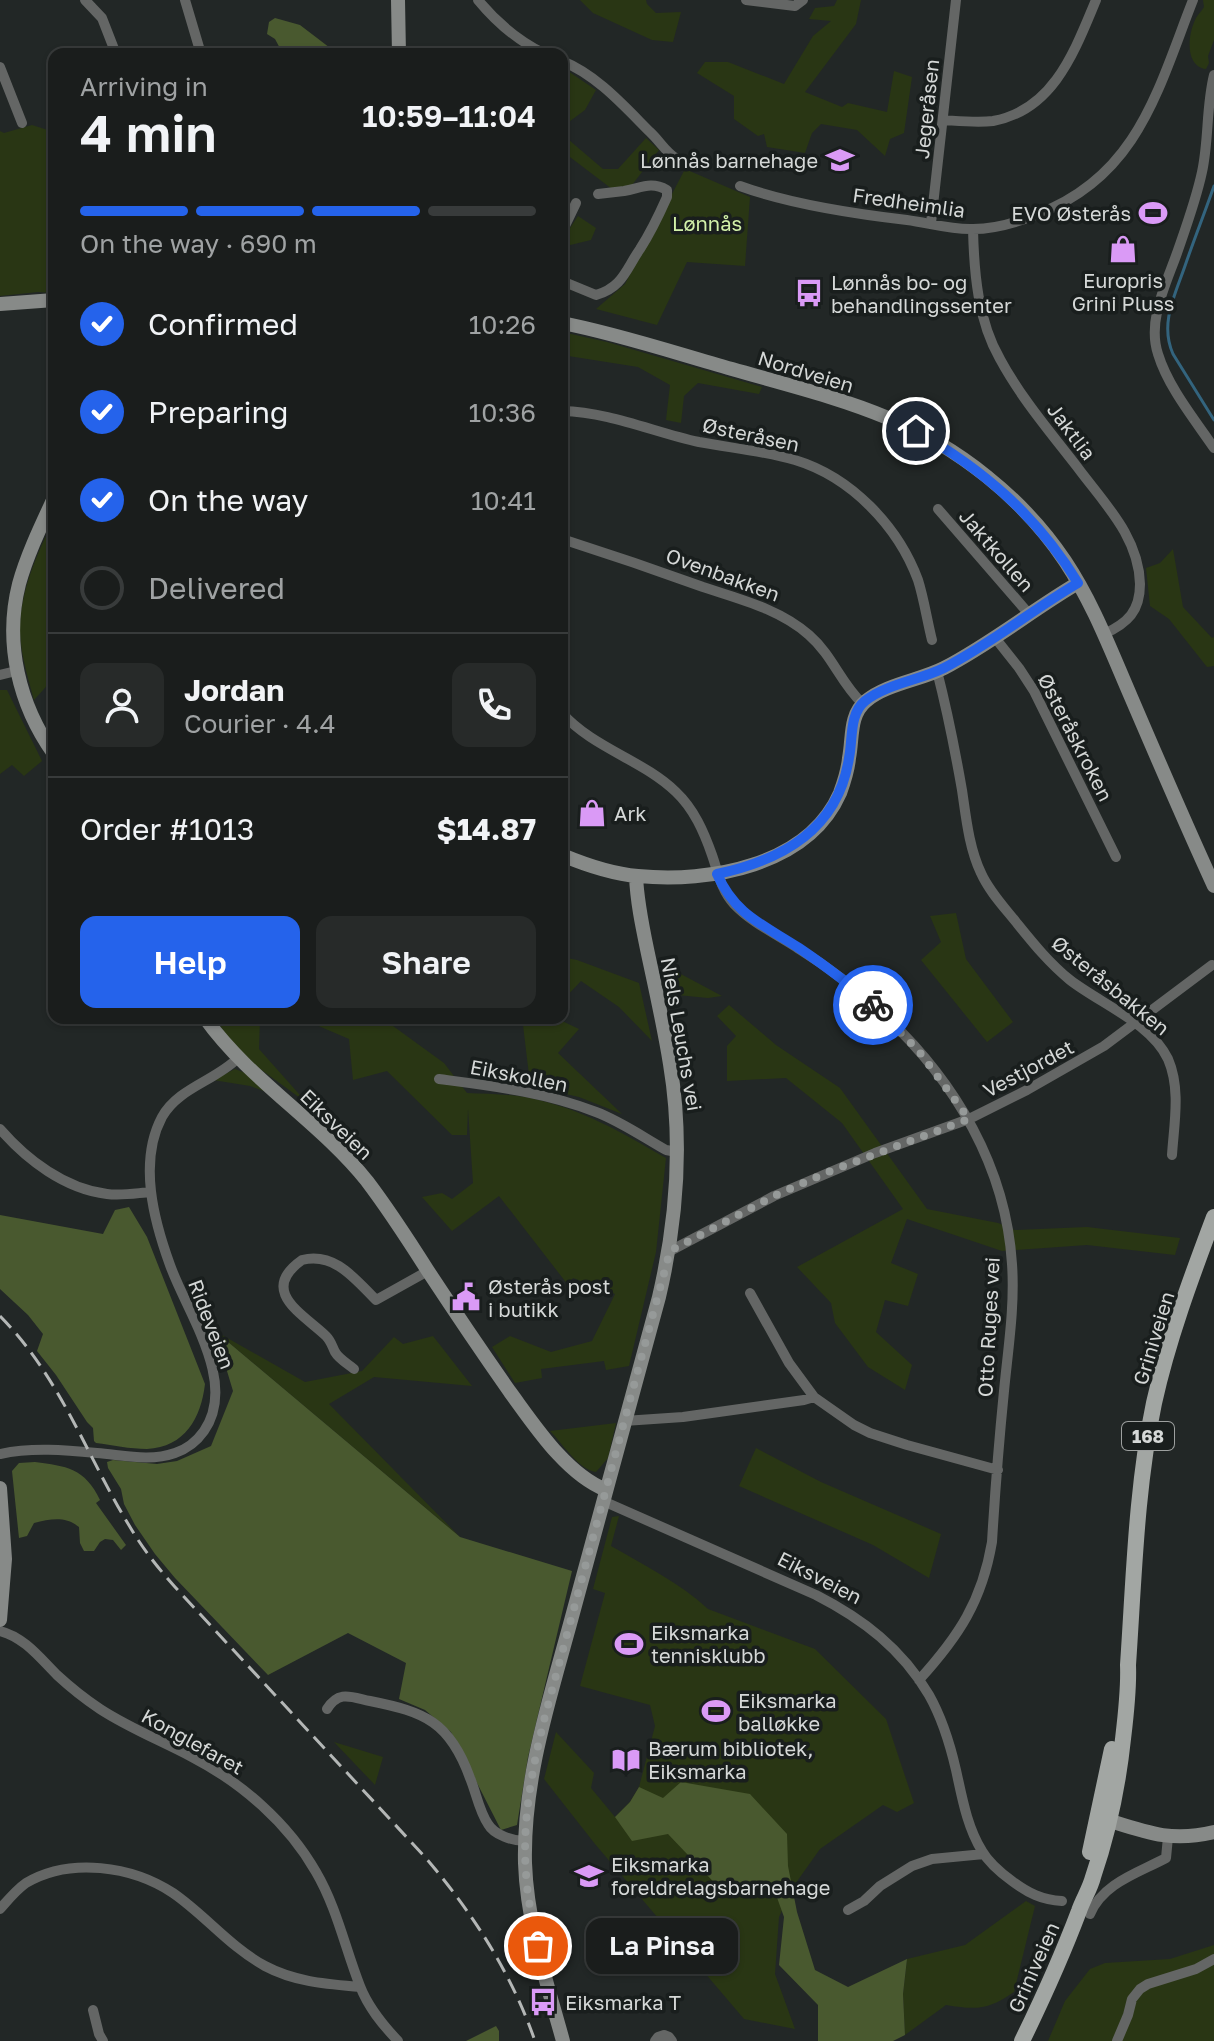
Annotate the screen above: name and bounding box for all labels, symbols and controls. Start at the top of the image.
street label: Jegeråsen [909,58,943,160]
text: Arriving in [80,71,208,102]
text: 10:59–11:04 [362,98,536,134]
text: 4 min [80,101,217,163]
school or university icon: Lønnås barnehage [825,145,855,175]
place label: Lønnås barnehage [640,148,818,172]
street label: Fredheimlia [851,182,967,222]
sports icon: EVO Østerås [1138,198,1168,228]
place label: EVO Østerås [1011,201,1131,225]
park label: Lønnås [672,211,742,235]
text: On the way · 690 m [80,228,317,259]
shop icon: Europris Grini Pluss [1108,234,1138,264]
place label: Europris Grini Pluss [1072,268,1174,315]
place label: Lønnås bo- og behandlingssenter [831,270,1012,317]
bus stop icon: Lønnås bo- og behandlingssenter [794,278,824,308]
icon: check [80,302,124,346]
text: Confirmed [148,306,298,342]
text: 10:26 [469,309,536,340]
street label: Nordveien [755,345,857,397]
icon: check [80,390,124,434]
text: Preparing [148,394,289,430]
text: 10:36 [469,397,536,428]
pin [882,397,950,465]
street label: Jaktlia [1043,398,1101,464]
icon: home [894,409,938,453]
street label: Østeråsen [700,412,802,456]
icon: check [80,478,124,522]
text: On the way [148,482,308,518]
text: 10:41 [471,485,536,516]
street label: Jaktkollen [955,504,1039,596]
street label: Ovenbakken [663,542,783,606]
text: Delivered [148,570,285,606]
button: person [80,663,164,747]
button: phone [452,663,536,747]
street label: Østeråskroken [1033,669,1119,805]
text: Jordan [184,672,284,708]
text: Courier · 4.4 [184,708,336,739]
shop icon: Ark [577,798,607,828]
place label: Ark [614,801,647,825]
text: Order #1013 [80,811,254,847]
text: $14.87 [437,811,536,847]
button: Help [80,916,300,1008]
button: Share [316,916,536,1008]
street label: Østeråsbakken [1047,930,1175,1040]
street label: Niels Leuchs vei [657,955,707,1113]
courier [833,965,913,1045]
icon: bike [851,983,895,1027]
street label: Vestjordet [979,1034,1077,1102]
street label: Eikskollen [468,1054,570,1096]
street label: Eiksveien [296,1084,378,1164]
street label: Otto Ruges vei [972,1256,1004,1398]
place label: Østerås post i butikk [488,1274,610,1321]
street label: Rideveien [184,1276,240,1372]
public building icon: Østerås post i butikk [451,1282,481,1312]
street label: Griniveien [1127,1288,1179,1388]
road number: 168 [1122,1422,1174,1450]
street label: Eiksveien [774,1546,866,1608]
place label: Eiksmarka tennisklubb [651,1620,766,1667]
sports icon: Eiksmarka tennisklubb [614,1629,644,1659]
place label: Eiksmarka balløkke [738,1688,837,1735]
sports icon: Eiksmarka balløkke [701,1696,731,1726]
street label: Konglefaret [138,1703,248,1779]
place label: Bærum bibliotek, Eiksmarka [648,1736,814,1783]
library icon: Bærum bibliotek, Eiksmarka [611,1745,641,1775]
place label: Eiksmarka foreldrelagsbarnehage [611,1852,830,1899]
school or university icon: Eiksmarka foreldrelagsbarnehage [574,1861,604,1891]
pin [504,1912,572,1980]
callout: La Pinsa [586,1918,738,1974]
street label: Griniveien [1002,1918,1064,2016]
icon: bag [516,1924,560,1968]
text: La Pinsa [609,1930,715,1961]
bus stop icon: Eiksmarka T [528,1987,558,2017]
place label: Eiksmarka T [565,1990,681,2014]

